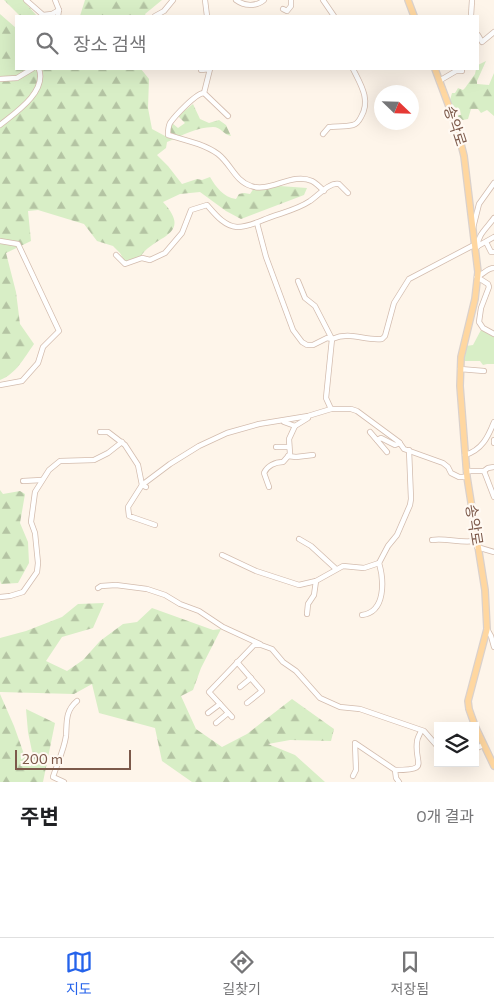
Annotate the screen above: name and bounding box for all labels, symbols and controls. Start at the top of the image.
search box [15,15,479,70]
icon: search [33,29,61,57]
text: 장소 검색 [73,32,147,55]
north arrow [374,85,419,130]
street label: 송악로 [441,103,471,148]
street label: 송악로 [463,503,487,547]
map controls [434,722,479,767]
button: layers [434,722,479,767]
scale bar [15,747,131,770]
text: 200 m [22,750,63,767]
text: 주변 [20,803,59,828]
text: 0개 결과 [416,806,474,825]
tab: 지도 [65,948,93,998]
tab: 길찾기 [222,948,261,998]
tab: 저장됨 [391,948,429,998]

